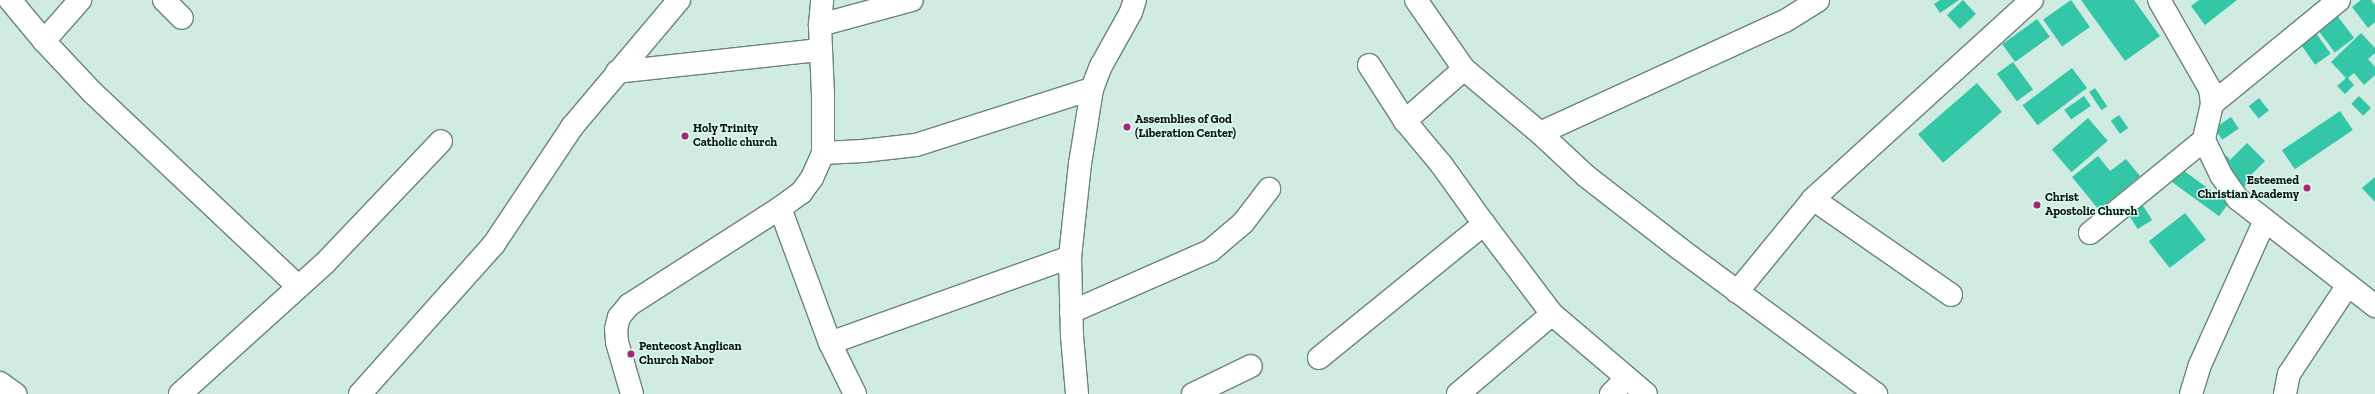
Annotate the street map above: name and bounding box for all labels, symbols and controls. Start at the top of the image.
place label: Assemblies of God (Liberation Center) [1135,113,1236,141]
place label: Holy Trinity Catholic church [693,122,777,150]
marker: Assemblies of God (Liberation Center) [1122,122,1132,132]
marker: Holy Trinity Catholic church [680,131,690,141]
place label: Esteemed Christian Academy [2197,174,2299,202]
marker: Esteemed Christian Academy [2302,183,2312,193]
place label: Christ Apostolic Church [2045,191,2137,219]
marker: Christ Apostolic Church [2032,200,2042,210]
place label: Pentecost Anglican Church Nabor [639,340,742,368]
marker: Pentecost Anglican Church Nabor [626,349,636,359]

